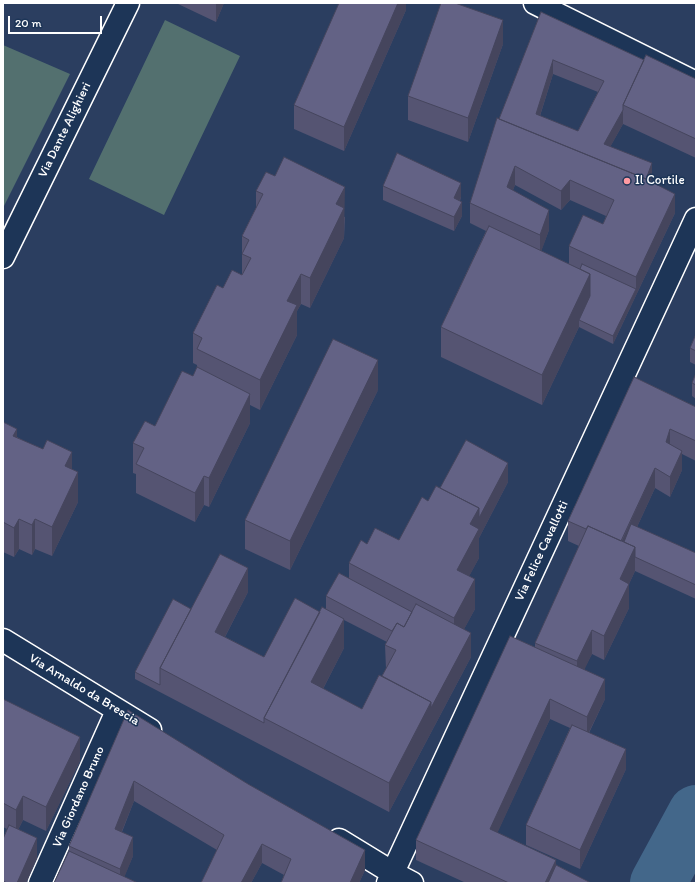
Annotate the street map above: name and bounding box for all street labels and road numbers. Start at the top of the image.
street label: Via Dante Alighieri [35,80,95,180]
street label: Via Felice Cavallotti [512,498,572,604]
street label: Via Arnaldo da Brescia [26,651,142,729]
street label: Via Giordano Bruno [50,744,108,850]

